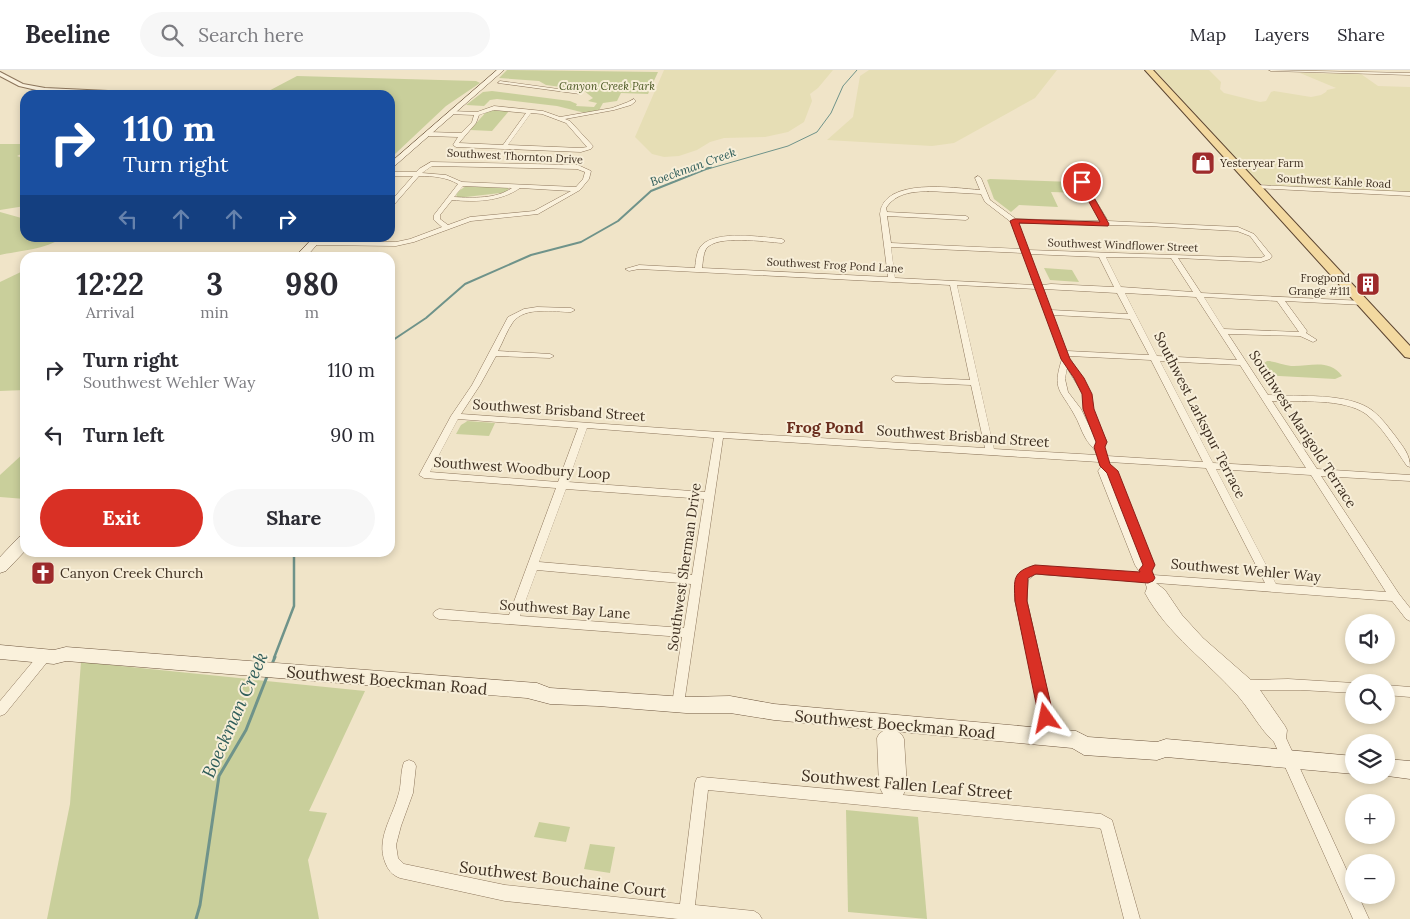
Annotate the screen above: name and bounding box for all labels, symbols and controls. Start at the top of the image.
search box [140,12,490,57]
text: Beeline [25,19,110,50]
icon: search [158,21,186,49]
text: Search here [198,23,304,47]
text: Map [1190,23,1226,46]
text: Layers [1254,23,1309,46]
text: Share [1337,23,1385,46]
park label: Canyon Creek Park [559,79,655,93]
text: 110 m [123,106,215,151]
icon: right [40,110,105,175]
water label: Boeckman Creek [648,144,738,189]
street label: Southwest Thornton Drive [447,145,583,167]
text: Turn right [123,150,228,178]
shop icon: Yesteryear Farm [1190,150,1216,176]
place label: Yesteryear Farm [1219,156,1304,170]
pin [1061,161,1103,203]
icon: arrive [1068,168,1096,196]
street label: Southwest Kahle Road [1277,171,1392,191]
icon: left [114,205,142,233]
icon: ahead [167,205,195,233]
icon: ahead [220,205,248,233]
icon: right [273,205,301,233]
street label: Southwest Windflower Street [1047,235,1199,255]
street label: Southwest Frog Pond Lane [766,254,904,276]
text: 12:22 [76,265,144,303]
text: 3 [206,265,223,303]
text: 980 [285,265,339,303]
place label: Frogpond Grange #111 [1289,271,1350,298]
building icon: Frogpond Grange #111 [1355,271,1381,297]
text: Arrival [86,302,135,322]
text: min [200,302,229,322]
text: m [305,302,319,322]
street label: Southwest Larkspur Terrace [1150,329,1250,502]
street label: Southwest Marigold Terrace [1245,347,1361,512]
text: Turn right [83,348,179,372]
icon: right [40,356,68,384]
text: 110 m [327,358,375,382]
text: Southwest Wehler Way [83,372,255,392]
street label: Southwest Brisband Street [472,395,647,425]
district label: Frog Pond [786,417,864,437]
icon: left [40,421,68,449]
street label: Southwest Brisband Street [876,421,1051,451]
text: Turn left [83,423,164,447]
text: 90 m [330,423,375,447]
street label: Southwest Woodbury Loop [433,453,611,483]
street label: Southwest Sherman Drive [663,481,705,652]
button: Exit [40,489,203,547]
button: Share [213,489,375,547]
street label: Southwest Wehler Way [1170,554,1322,586]
church icon: Canyon Creek Church [30,560,56,586]
place label: Canyon Creek Church [60,564,203,582]
street label: Southwest Bay Lane [499,595,631,623]
map controls [1345,614,1395,904]
button: sound [1345,614,1395,664]
water label: Boeckman Creek [197,648,273,781]
street label: Southwest Boeckman Road [286,661,489,699]
button: search [1345,674,1395,724]
position arrow [1019,691,1071,743]
street label: Southwest Boeckman Road [794,705,997,743]
button: layers [1345,734,1395,784]
street label: Southwest Fallen Leaf Street [801,765,1014,803]
button: + [1345,794,1395,844]
button: − [1345,854,1395,904]
street label: Southwest Bouchaine Court [458,856,668,902]

